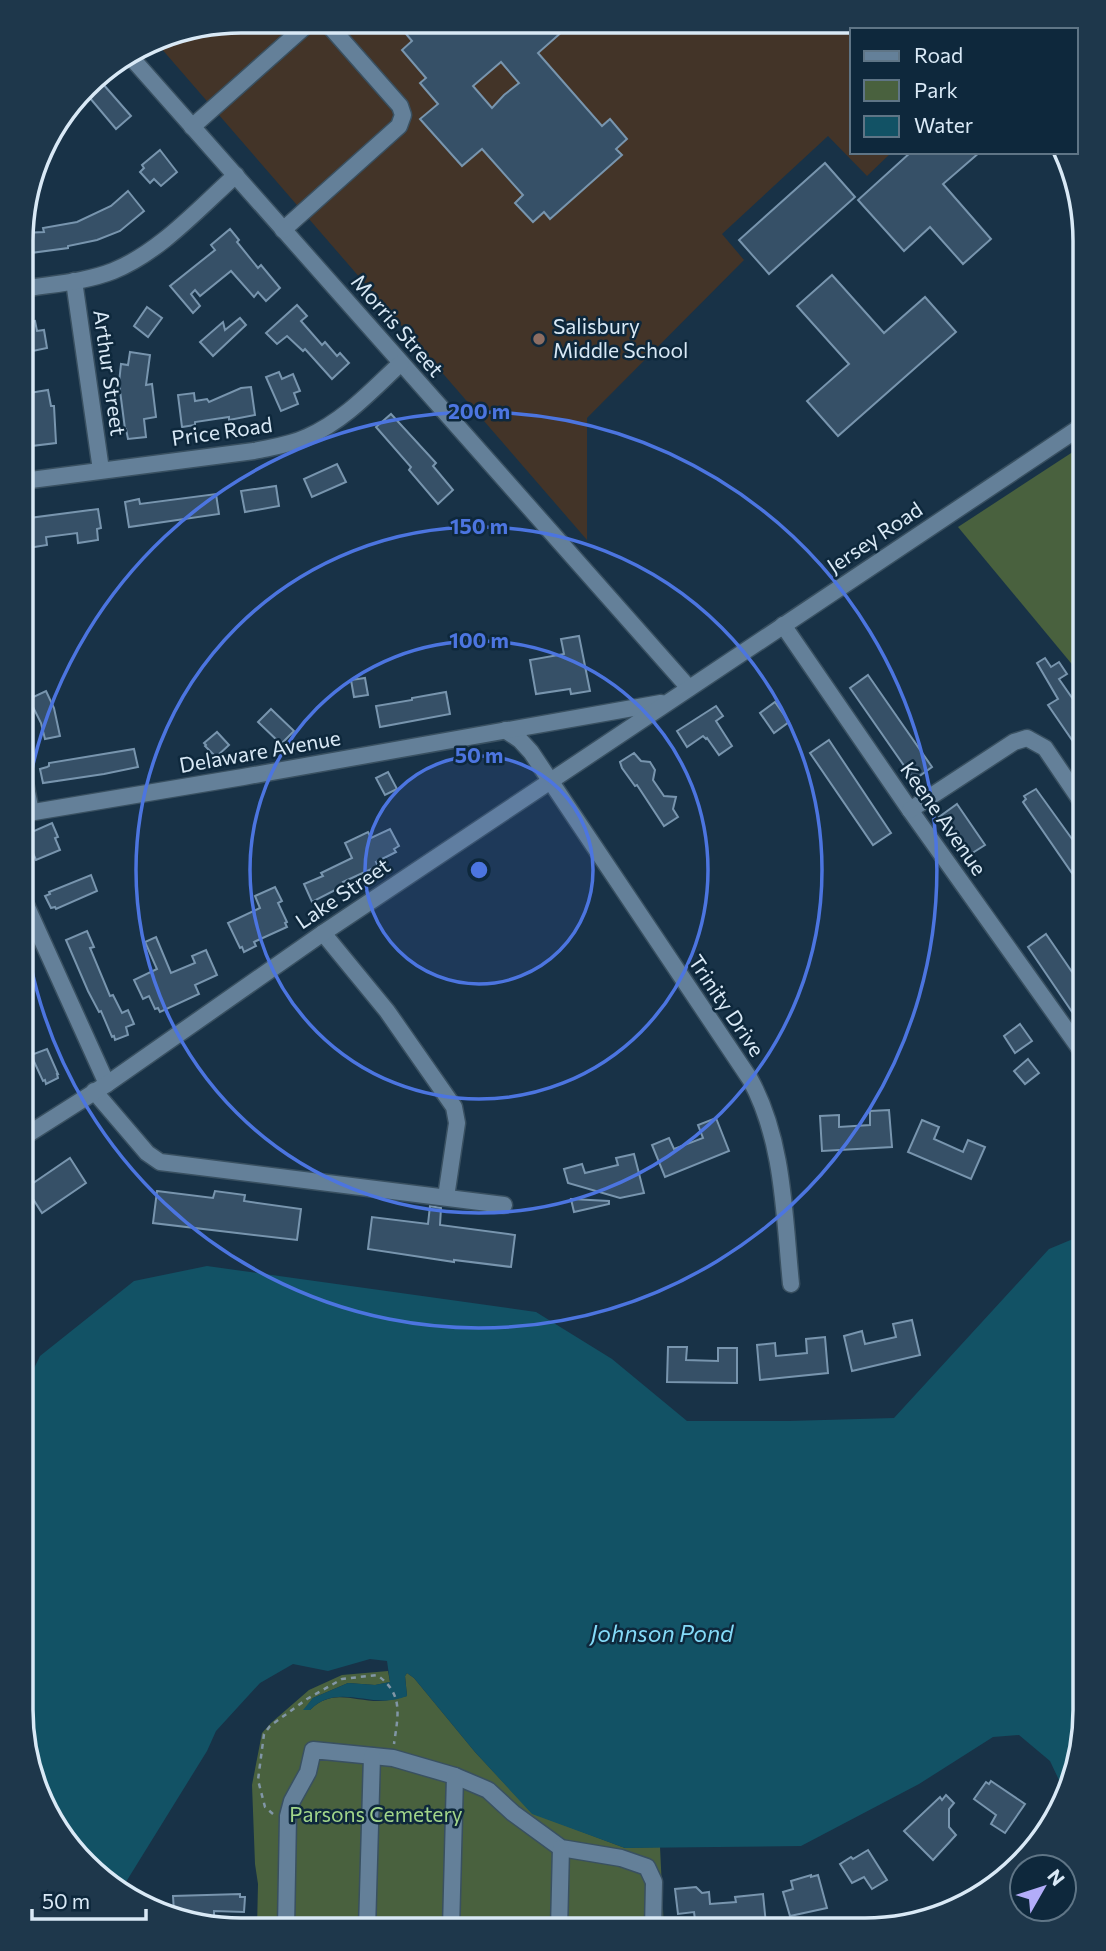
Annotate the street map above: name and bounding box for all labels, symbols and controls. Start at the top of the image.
legend [850,28,1078,154]
text: Road [914,42,963,67]
text: Park [914,77,958,102]
text: Water [914,112,973,137]
street label: Morris Street [347,269,449,381]
street label: Arthur Street [89,308,132,437]
place label: Salisbury Middle School [553,313,688,362]
marker: Salisbury Middle School [531,331,547,347]
text: 200 m [448,398,510,423]
street label: Price Road [170,411,274,450]
street label: Jersey Road [822,496,927,578]
text: 150 m [450,513,508,538]
text: 100 m [449,627,509,652]
street label: Delaware Avenue [177,724,342,777]
text: 50 m [455,742,503,767]
street label: Keene Avenue [896,757,993,880]
street label: Lake Street [290,852,394,933]
centre of rings [467,858,491,882]
street label: Trinity Drive [684,950,770,1061]
water label: Johnson Pond [589,1619,735,1647]
park label: Parsons Cemetery [289,1801,463,1826]
north arrow [1008,1853,1078,1923]
text: N [1043,1864,1070,1890]
scale bar [32,1878,145,1922]
text: 50 m [42,1888,90,1913]

